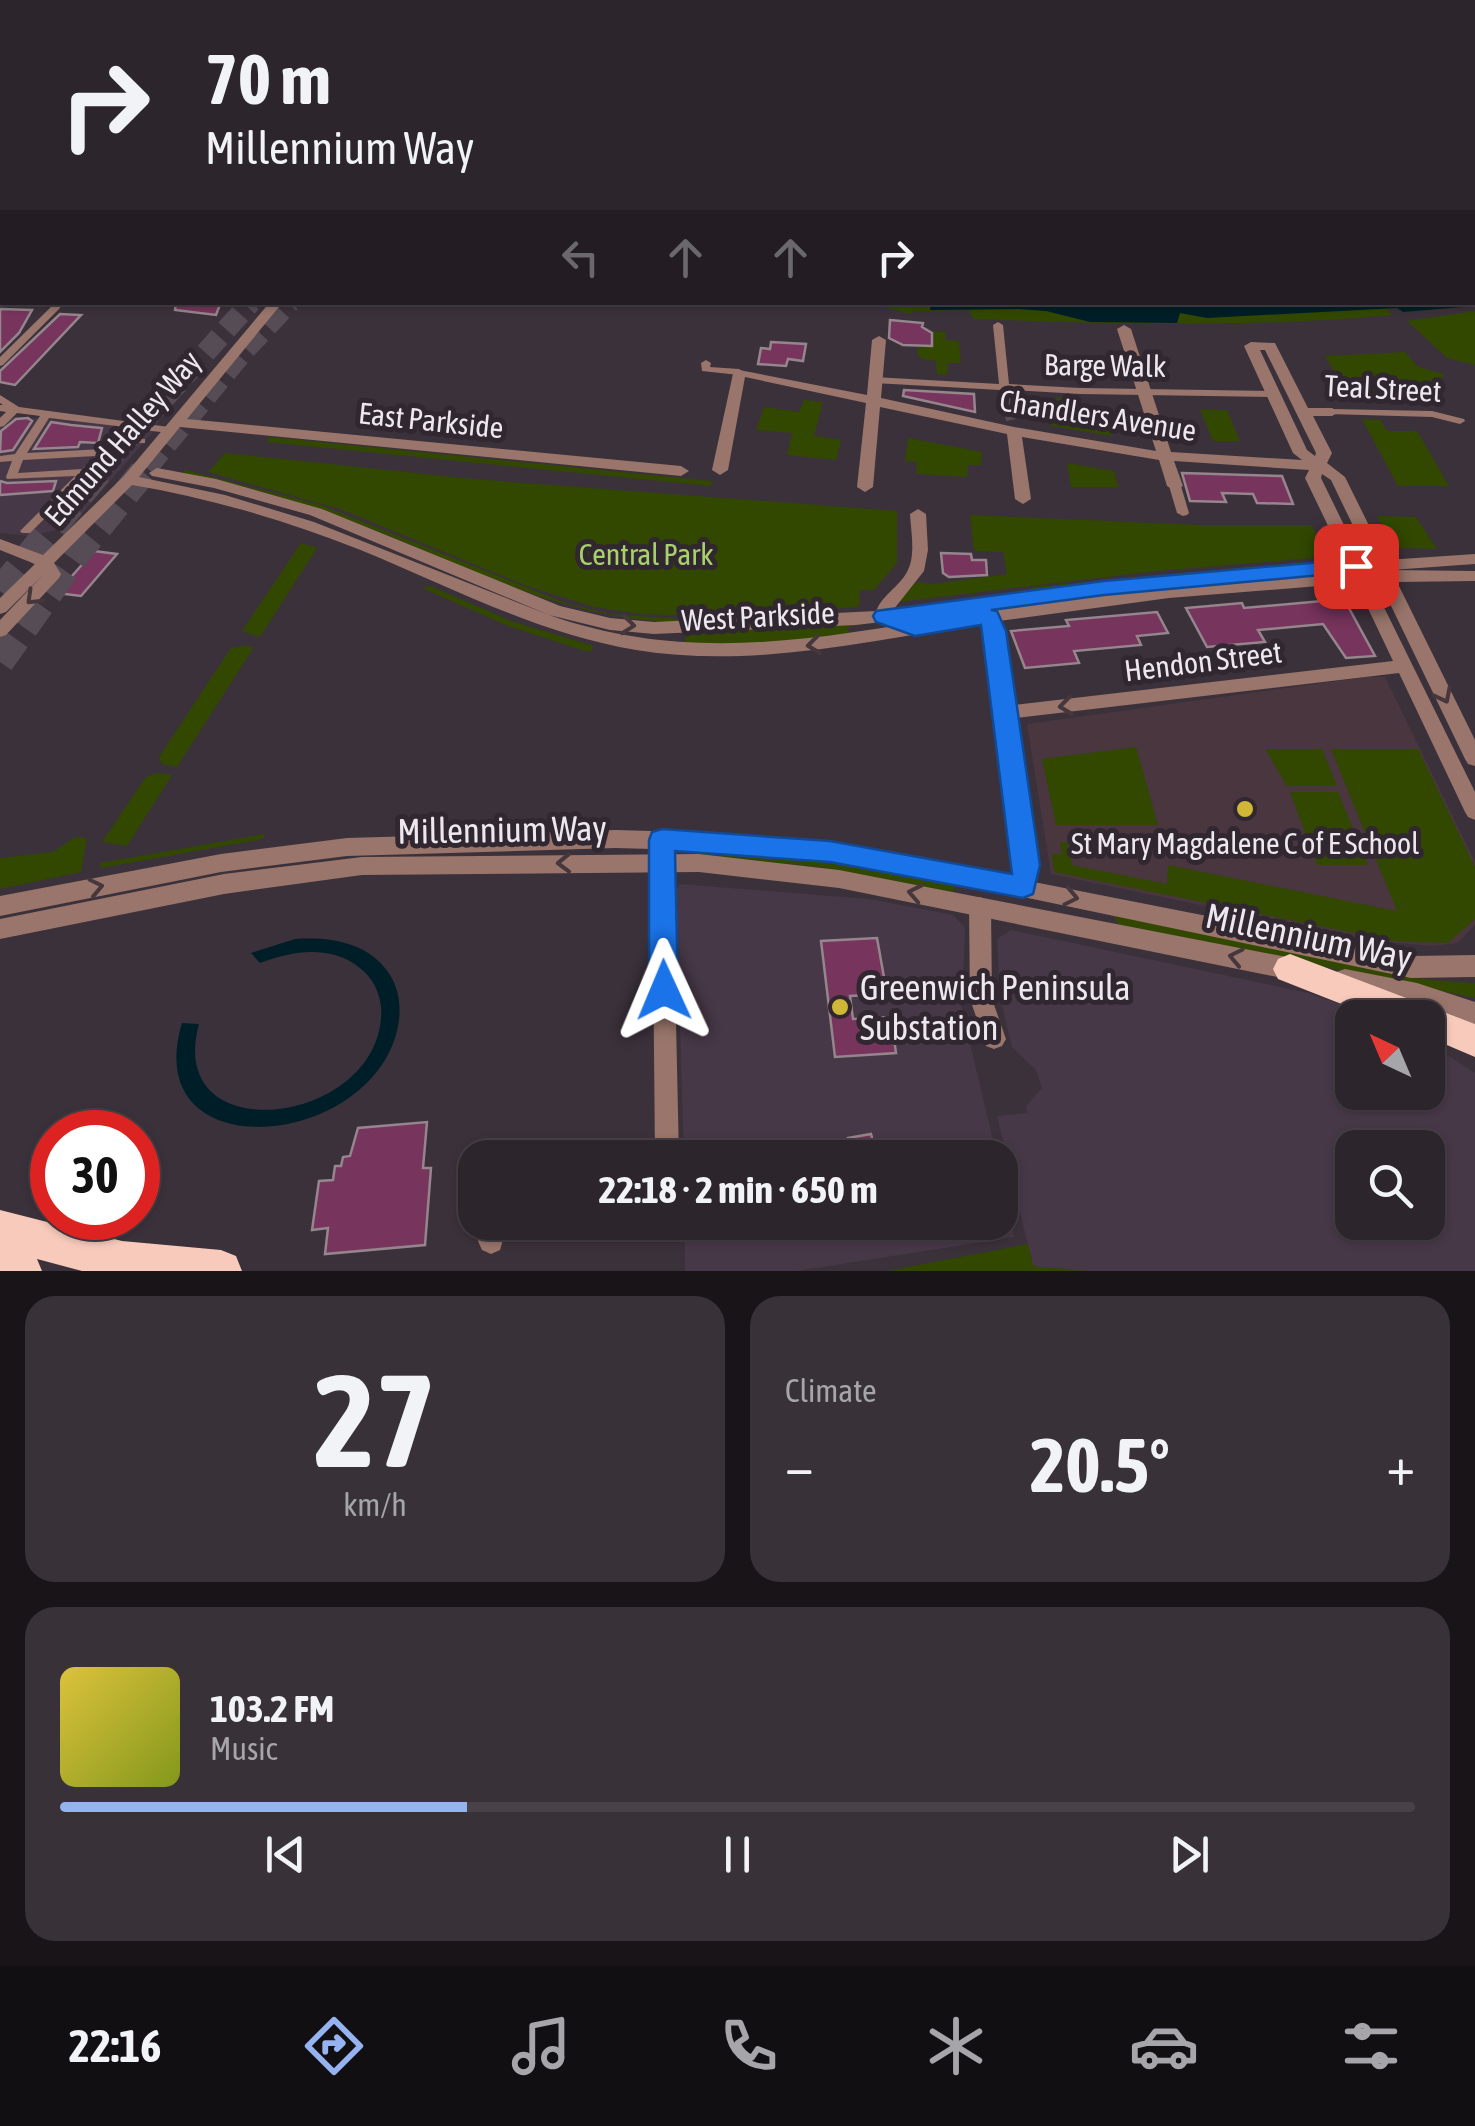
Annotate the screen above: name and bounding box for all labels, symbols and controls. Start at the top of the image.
text: 70 m [205,39,331,119]
icon: right [40,40,170,170]
text: Millennium Way [205,122,474,174]
icon: left [553,230,608,285]
icon: ahead [658,230,713,285]
icon: ahead [763,230,818,285]
icon: right [868,230,923,285]
street label: Edmund Halley Way [37,344,207,532]
street label: Barge Walk [1044,347,1166,383]
street label: Teal Street [1324,368,1442,408]
street label: Chandlers Avenue [997,383,1199,447]
street label: East Parkside [357,395,505,445]
pin [1314,524,1399,609]
park label: Central Park [579,537,713,571]
icon: arrive [1329,539,1384,594]
one-way arrow [27,586,45,604]
street label: West Parkside [681,595,835,637]
one-way arrow [620,614,636,636]
one-way arrow [806,634,822,655]
street label: Hendon Street [1122,634,1284,688]
one-way arrow [1432,686,1451,704]
one-way arrow [1058,695,1074,716]
marker: St Mary Magdalene C of E School [1234,798,1256,820]
street label: Millennium Way [397,807,607,851]
place label: St Mary Magdalene C of E School [1071,826,1419,860]
one-way arrow [555,852,571,873]
one-way arrow [87,878,104,899]
one-way arrow [907,883,923,904]
one-way arrow [1062,885,1079,906]
street label: Millennium Way [1202,895,1416,977]
position arrow [612,938,716,1042]
one-way arrow [1228,948,1245,969]
place label: Greenwich Peninsula Substation [860,967,1131,1047]
marker: Greenwich Peninsula Substation [829,996,851,1018]
north arrow [1335,1000,1445,1110]
map controls [1335,1000,1445,1240]
speed limit sign: 30 [30,1110,160,1240]
button: search [1335,1130,1445,1240]
text: 22:18 · 2 min · 650 m [598,1168,878,1211]
text: 27 [314,1346,436,1495]
text: Climate [785,1372,877,1409]
text: 20.5° [1030,1422,1170,1508]
text: − [785,1434,814,1497]
text: + [1386,1434,1415,1497]
text: km/h [343,1486,407,1523]
text: 103.2 FM [210,1687,334,1730]
text: Music [210,1730,277,1767]
icon: previous [258,1827,313,1882]
icon: pause [710,1827,765,1882]
icon: next [1162,1827,1217,1882]
icon: directions [299,2011,369,2081]
icon: music [506,2011,576,2081]
icon: phone [714,2011,784,2081]
icon: climate [921,2011,991,2081]
icon: car [1129,2011,1199,2081]
icon: filters [1336,2011,1406,2081]
text: 22:16 [69,2020,161,2072]

